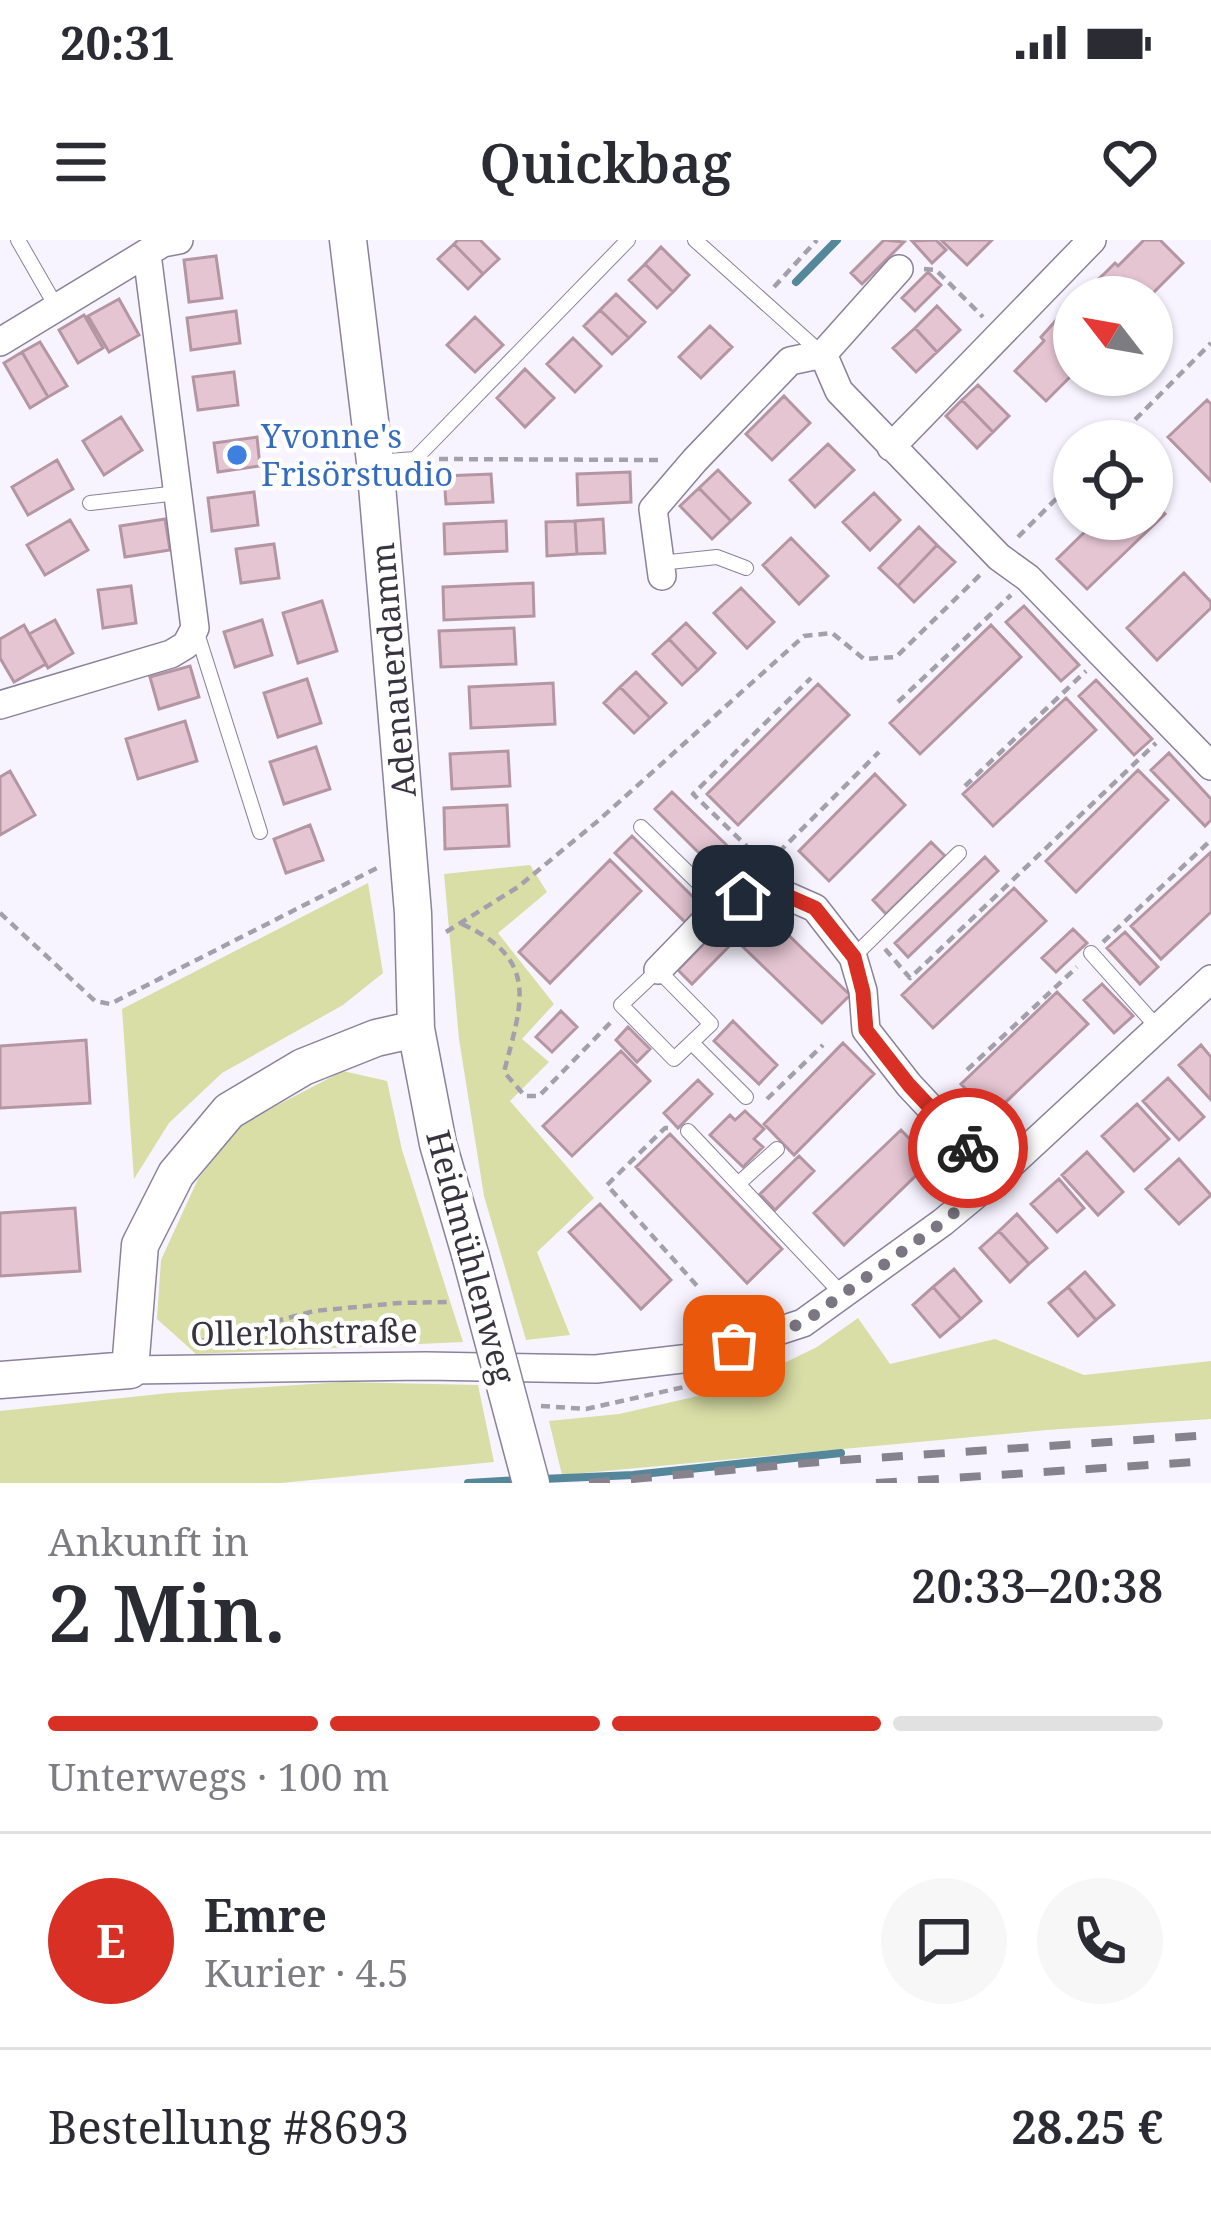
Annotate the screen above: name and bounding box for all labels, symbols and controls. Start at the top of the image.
text: 20:31 [60,12,175,73]
text: Quickbag [479,125,732,199]
icon: menu [48,129,114,195]
icon: heart [1097,129,1163,195]
north arrow [1053,276,1173,396]
map controls [1053,276,1173,540]
place label: Yvonne's Frisörstudio [260,413,453,496]
button: locate [1053,420,1173,540]
marker: Yvonne's Frisörstudio [224,442,250,468]
street label: Adenauerdamm [359,541,426,799]
pin [692,845,794,947]
icon: home [710,863,776,929]
courier [908,1088,1028,1208]
icon: bike [935,1115,1001,1181]
street label: Heidmühlenweg [416,1125,527,1389]
pin [683,1295,785,1397]
street label: Ollerlohstraße [190,1307,418,1356]
icon: bag [701,1313,767,1379]
text: Ankunft in [48,1514,249,1567]
text: 20:33–20:38 [911,1555,1163,1616]
text: 2 Min. [48,1559,286,1665]
text: Unterwegs · 100 m [48,1749,390,1802]
button: chat [881,1878,1007,2004]
button: phone [1037,1878,1163,2004]
text: Emre [204,1884,327,1945]
text: E [96,1910,126,1971]
text: Kurier · 4.5 [204,1945,409,1998]
text: Bestellung #8693 [48,2096,409,2157]
text: 28.25 € [1011,2096,1163,2157]

